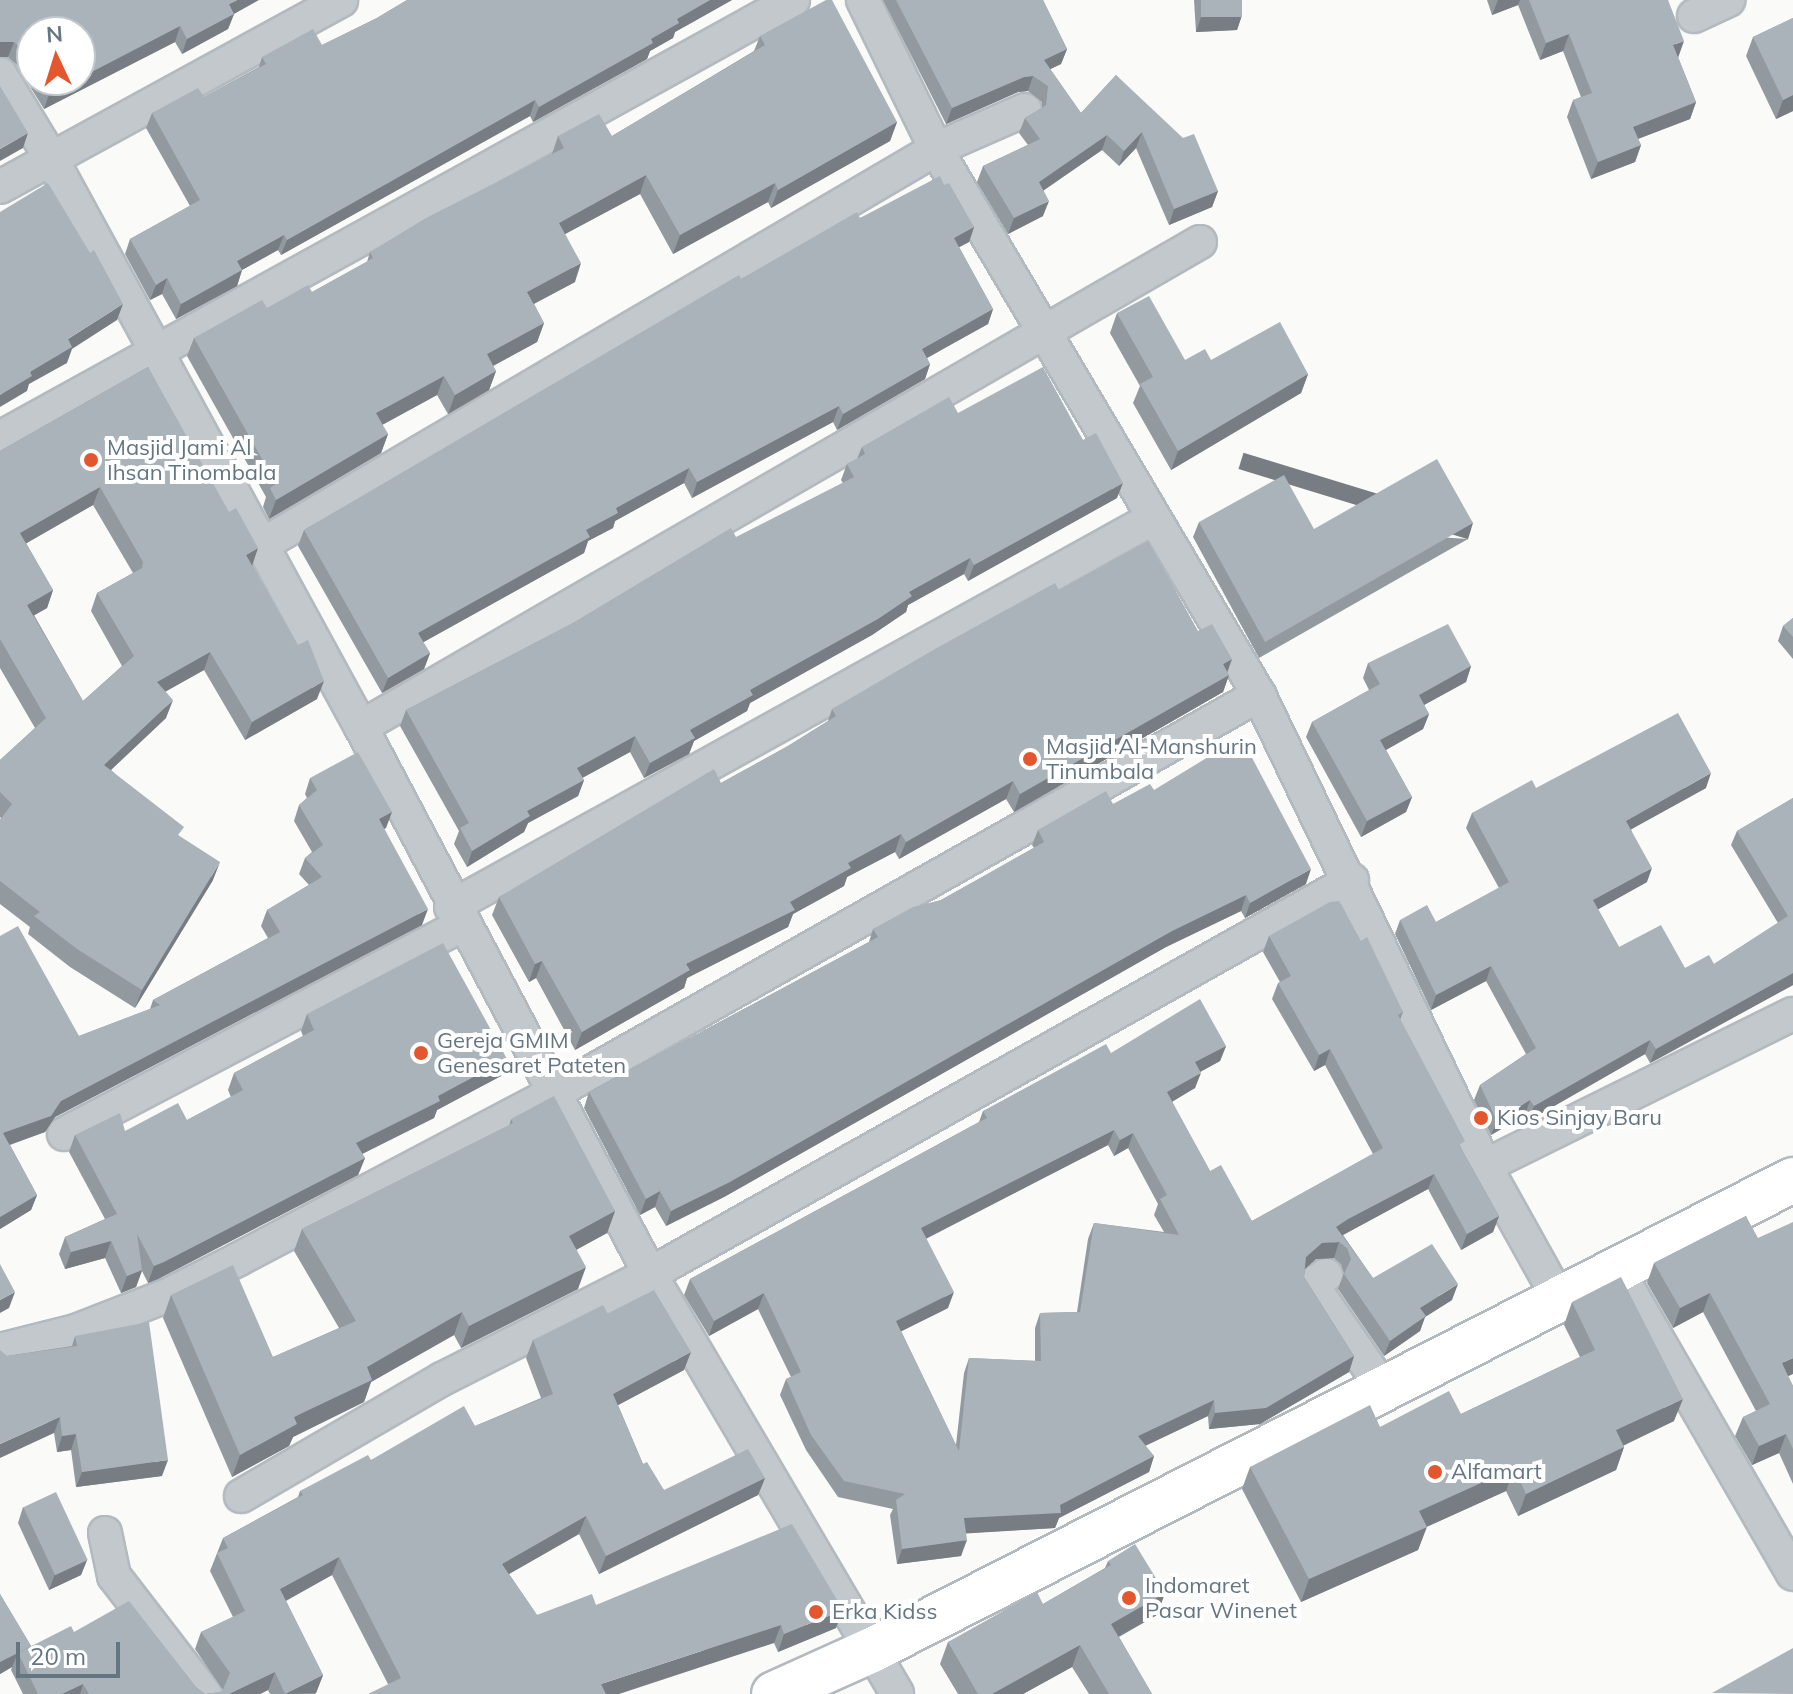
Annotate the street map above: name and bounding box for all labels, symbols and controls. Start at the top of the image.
north arrow [16,16,96,96]
text: N [45,20,64,49]
place label: Masjid Jami Al Ihsan Tinombala [107,434,276,486]
marker: Masjid Jami Al Ihsan Tinombala [82,451,100,469]
place label: Masjid Al-Manshurin Tinumbala [1046,733,1257,784]
marker: Masjid Al-Manshurin Tinumbala [1021,750,1039,768]
place label: Gereja GMIM Genesaret Pateten [437,1027,626,1078]
marker: Gereja GMIM Genesaret Pateten [412,1044,430,1062]
place label: Kios Sinjay Baru [1497,1105,1662,1131]
marker: Kios Sinjay Baru [1472,1109,1490,1127]
place label: Alfamart [1451,1459,1542,1485]
marker: Alfamart [1426,1463,1444,1481]
place label: Indomaret Pasar Winenet [1145,1572,1297,1624]
marker: Indomaret Pasar Winenet [1120,1589,1138,1607]
place label: Erka Kidss [832,1599,937,1625]
marker: Erka Kidss [807,1603,825,1621]
scale bar [20,1626,124,1676]
text: 20 m [30,1641,86,1671]

